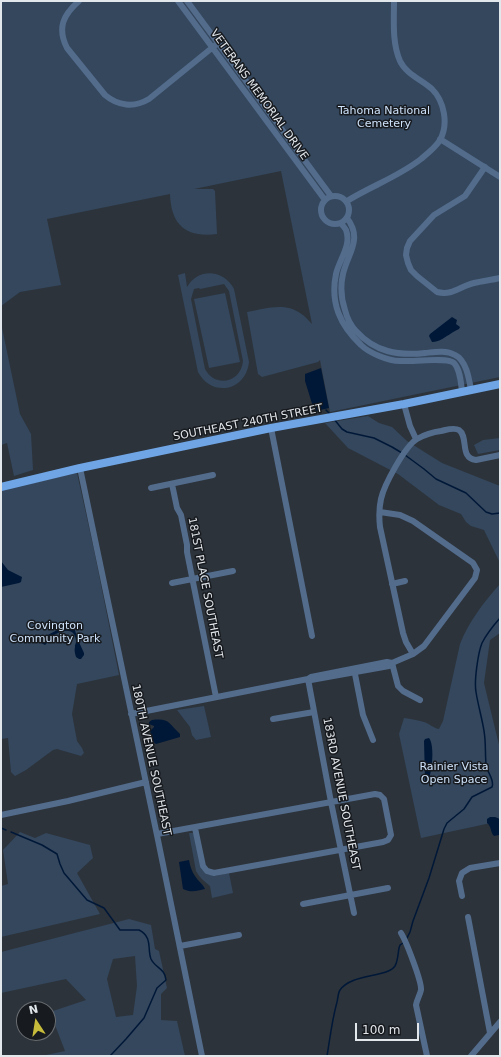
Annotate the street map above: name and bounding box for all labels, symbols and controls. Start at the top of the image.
street label: VETERANS MEMORIAL DRIVE [207,27,311,163]
park label: Tahoma National Cemetery [338,104,430,130]
street label: SOUTHEAST 240TH STREET [172,402,324,444]
street label: 181ST PLACE SOUTHEAST [185,516,225,660]
park label: Covington Community Park [10,619,100,645]
street label: 180TH AVENUE SOUTHEAST [128,683,174,837]
street label: 183RD AVENUE SOUTHEAST [320,716,362,872]
park label: Rainier Vista Open Space [419,760,489,786]
north arrow [16,1001,56,1041]
text: N [28,1002,39,1017]
scale bar [357,1015,421,1041]
text: 100 m [362,1023,400,1037]

